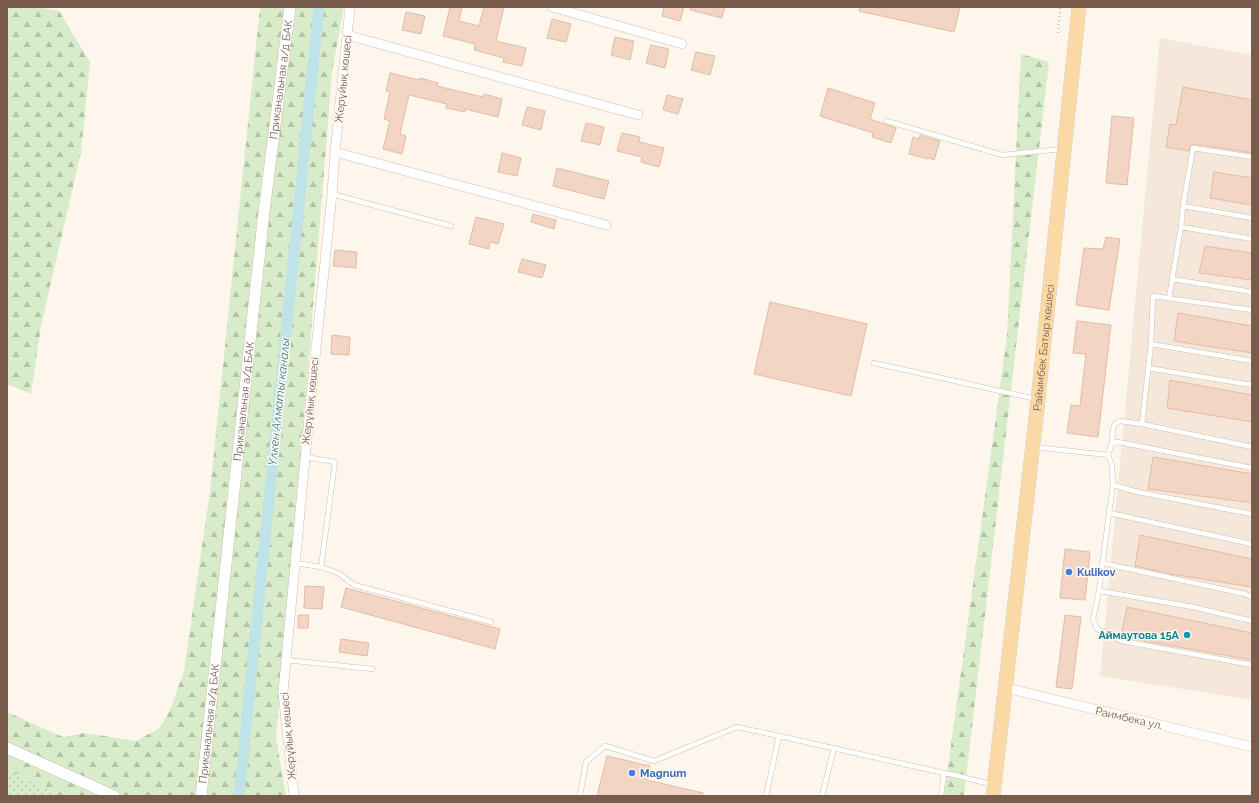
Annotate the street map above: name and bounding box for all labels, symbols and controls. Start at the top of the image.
street label: Приканальная а/д БАК [267,19,295,140]
street label: Жерұйық көшесі [332,35,355,124]
street label: Райымбек Батыр көшесі [1031,284,1057,412]
water label: Үлкен Алматы каналы [265,337,293,467]
street label: Приканальная а/д БАК [231,341,257,462]
street label: Жерұйық көшесі [299,357,322,446]
place label: Kulikov [1077,566,1116,579]
marker: Kulikov [1064,567,1074,577]
place label: Аймаутова 15А [1098,629,1180,642]
marker: Аймаутова 15А [1182,630,1192,640]
street label: Приканальная а/д БАК [196,663,222,784]
street label: Жерұйық көшесі [278,691,299,780]
street label: Раимбека ул. [1094,704,1164,733]
place label: Magnum [640,767,686,780]
marker: Magnum [627,768,637,778]

